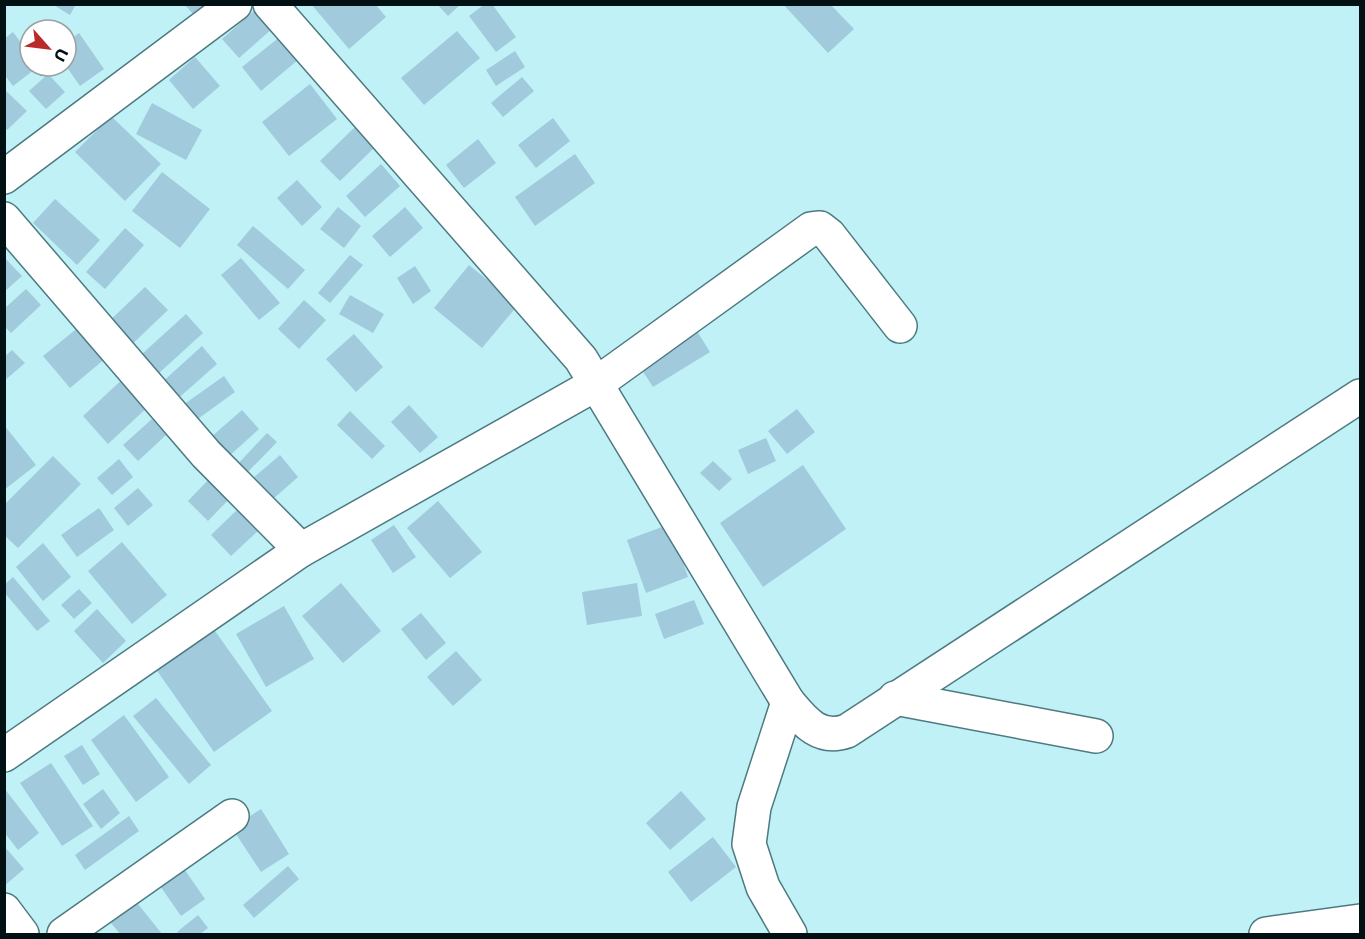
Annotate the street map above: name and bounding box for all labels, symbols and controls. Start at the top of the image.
north arrow [18,18,78,78]
text: U [49,45,72,65]

